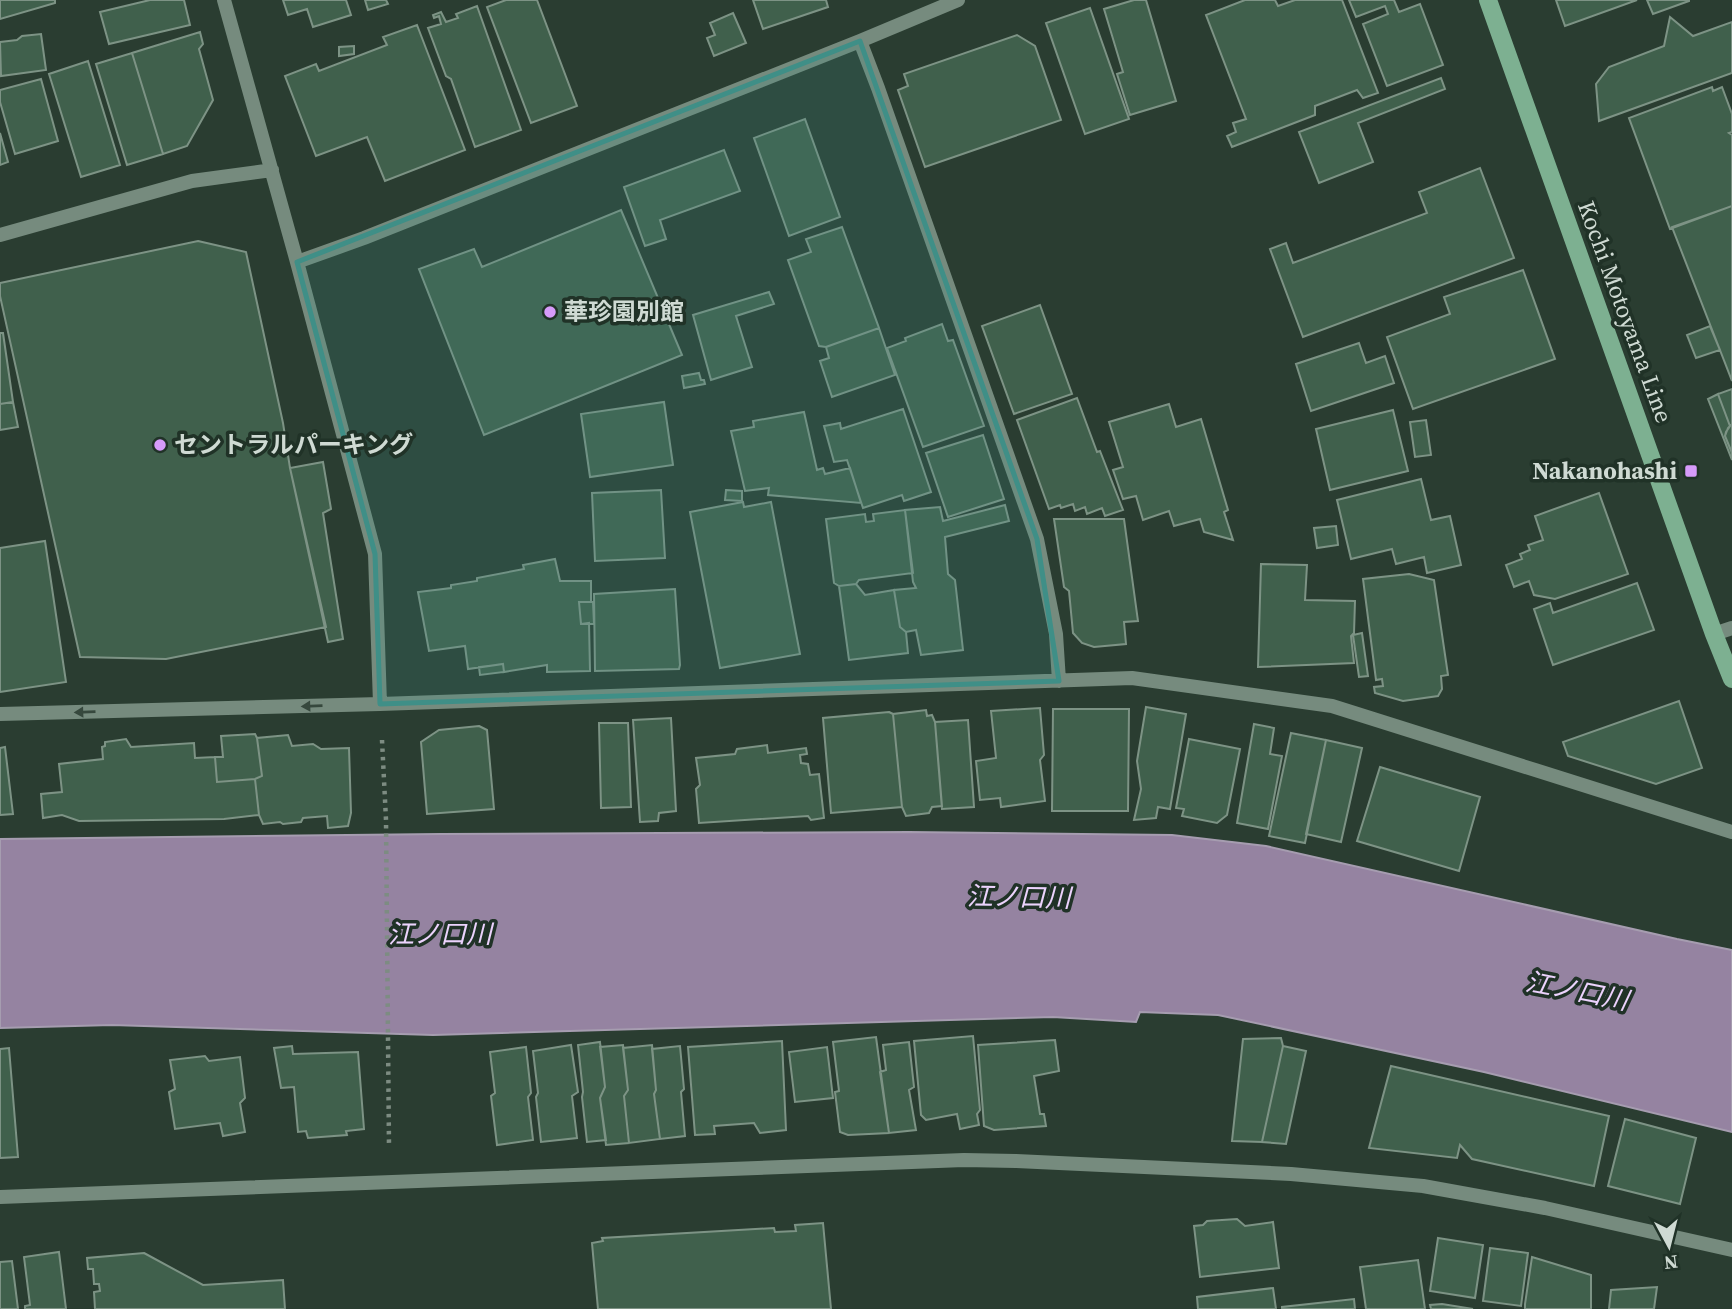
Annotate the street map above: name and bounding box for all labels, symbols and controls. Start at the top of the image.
street label: Kochi Motoyama Line [1570,196,1681,427]
place label: 華珍園別館 [564,295,684,328]
marker: 華珍園別館 [542,304,558,320]
place label: セントラルパーキング [174,428,413,461]
marker: セントラルパーキング [152,437,168,453]
place label: Nakanohashi [1532,454,1677,487]
marker: Nakanohashi [1683,463,1699,479]
one-way arrow [301,700,323,711]
one-way arrow [73,706,95,718]
water label: 江ノ口川 [967,878,1074,916]
water label: 江ノ口川 [388,916,495,952]
water label: 江ノ口川 [1523,963,1634,1019]
north arrow [1634,1211,1704,1281]
text: N [1662,1249,1680,1277]

